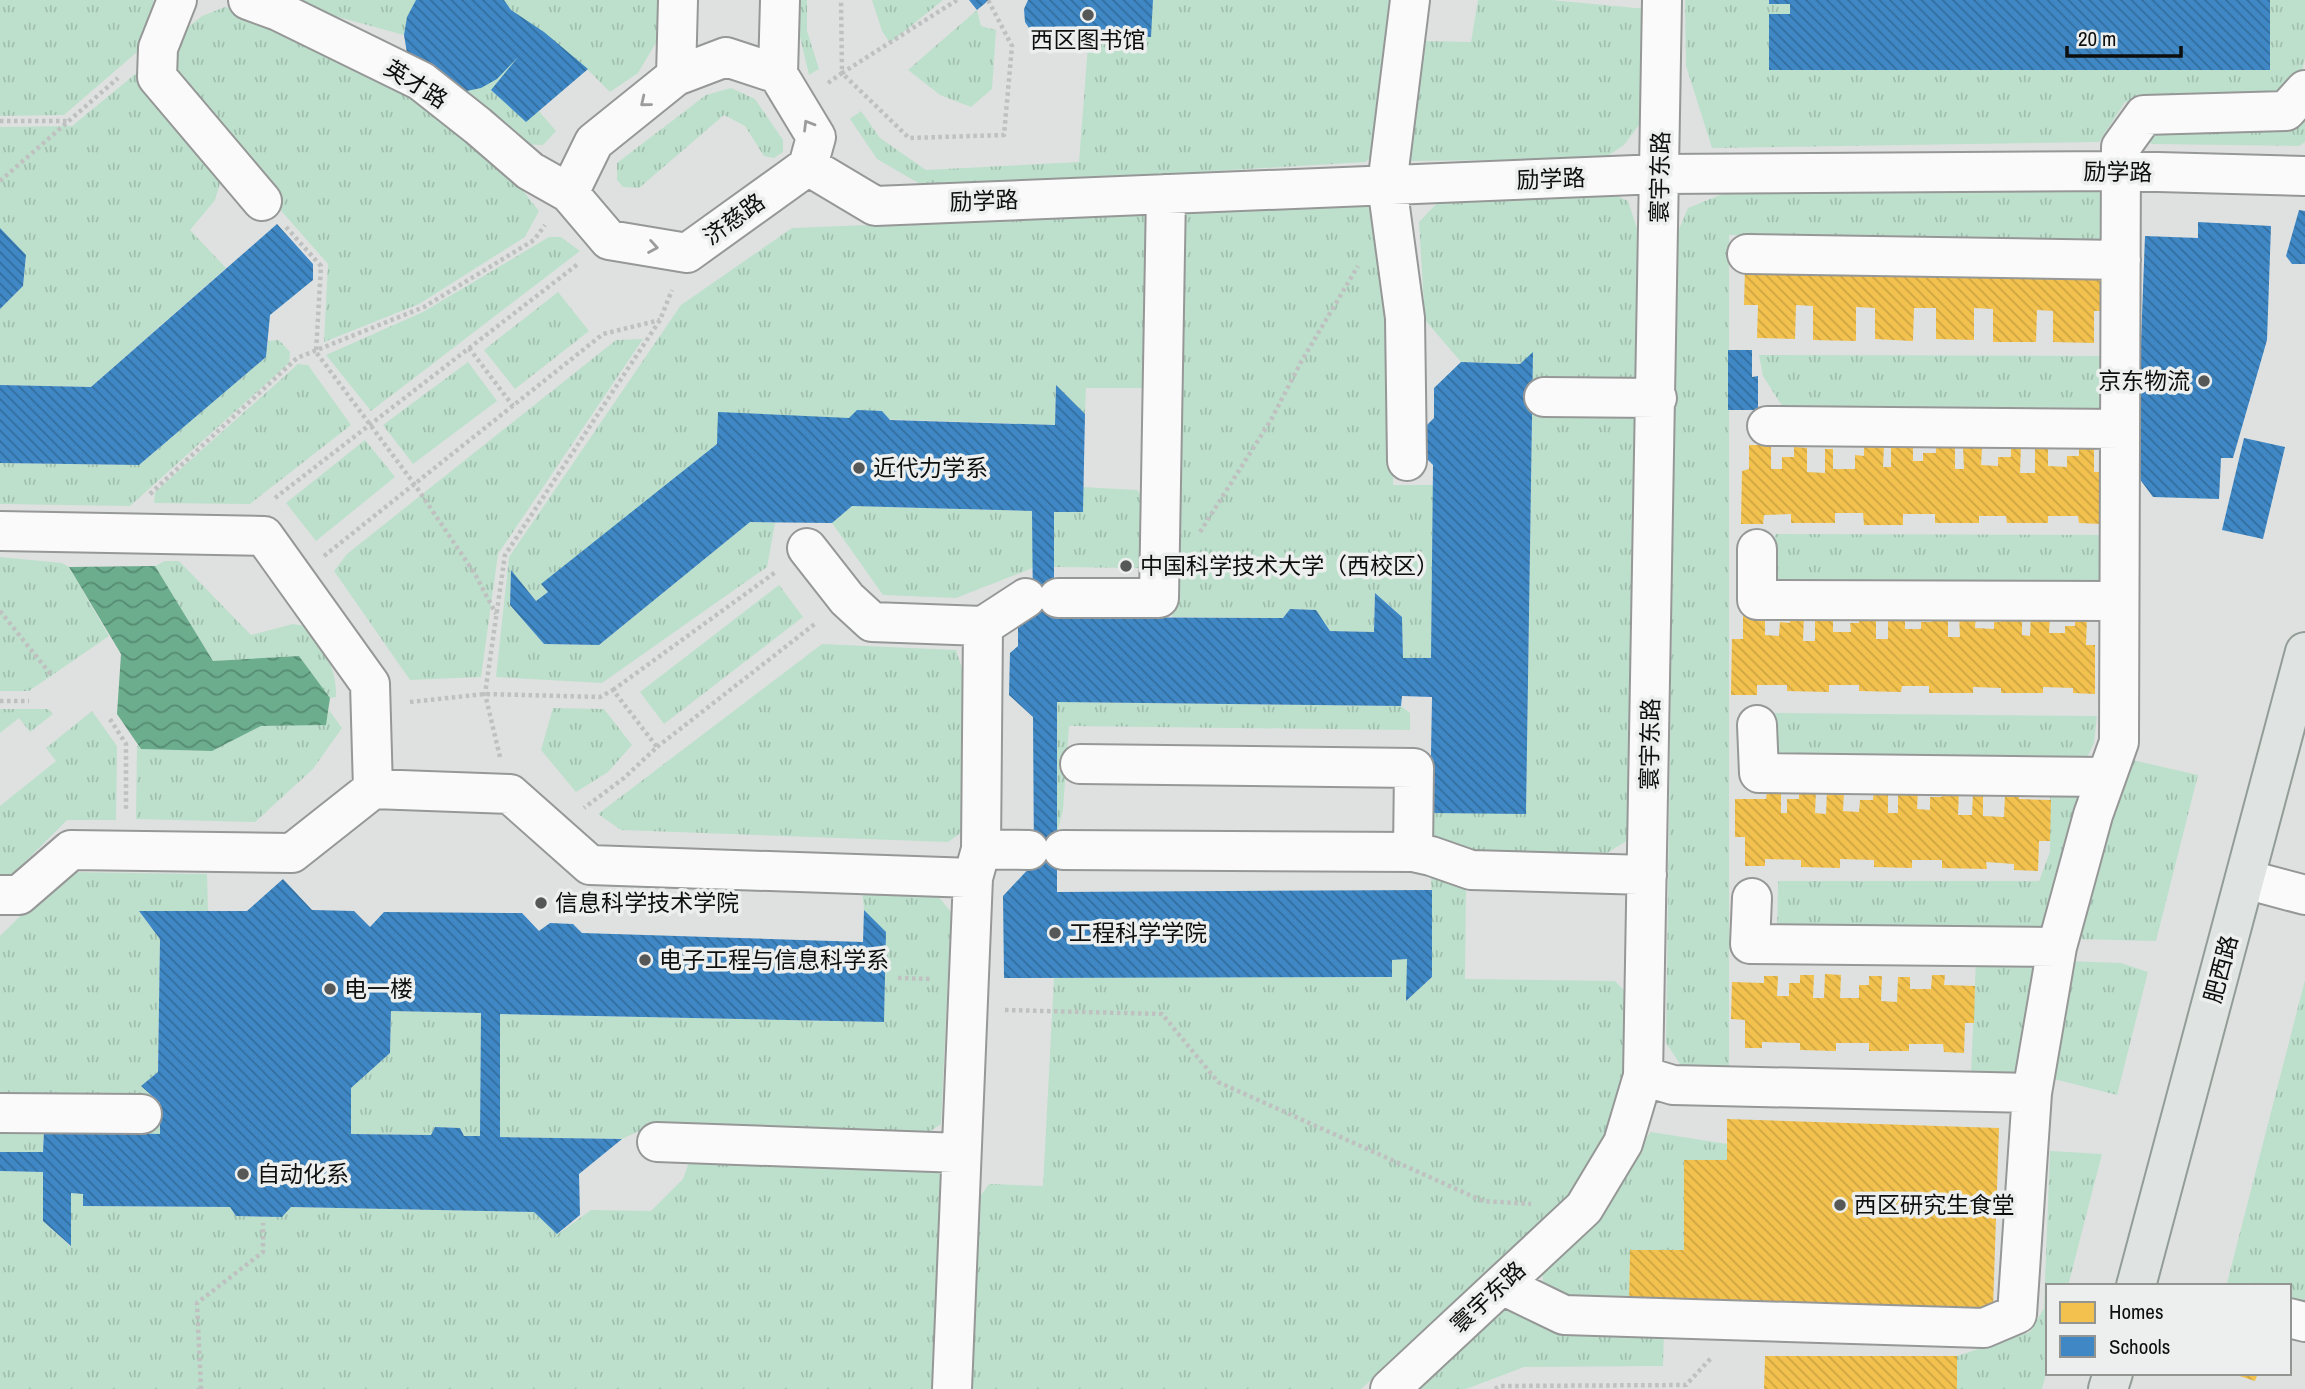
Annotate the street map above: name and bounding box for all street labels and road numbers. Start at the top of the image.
street label: 英才路 [379,52,454,115]
street label: 寰宇东路 [1643,131,1676,223]
street label: 励学路 [2083,155,2153,188]
street label: 励学路 [1516,162,1586,195]
street label: 励学路 [949,184,1019,217]
street label: 济慈路 [697,186,771,251]
street label: 寰宇东路 [1633,698,1666,790]
street label: 肥西路 [2197,932,2244,1006]
street label: 寰宇东路 [1443,1254,1532,1339]

